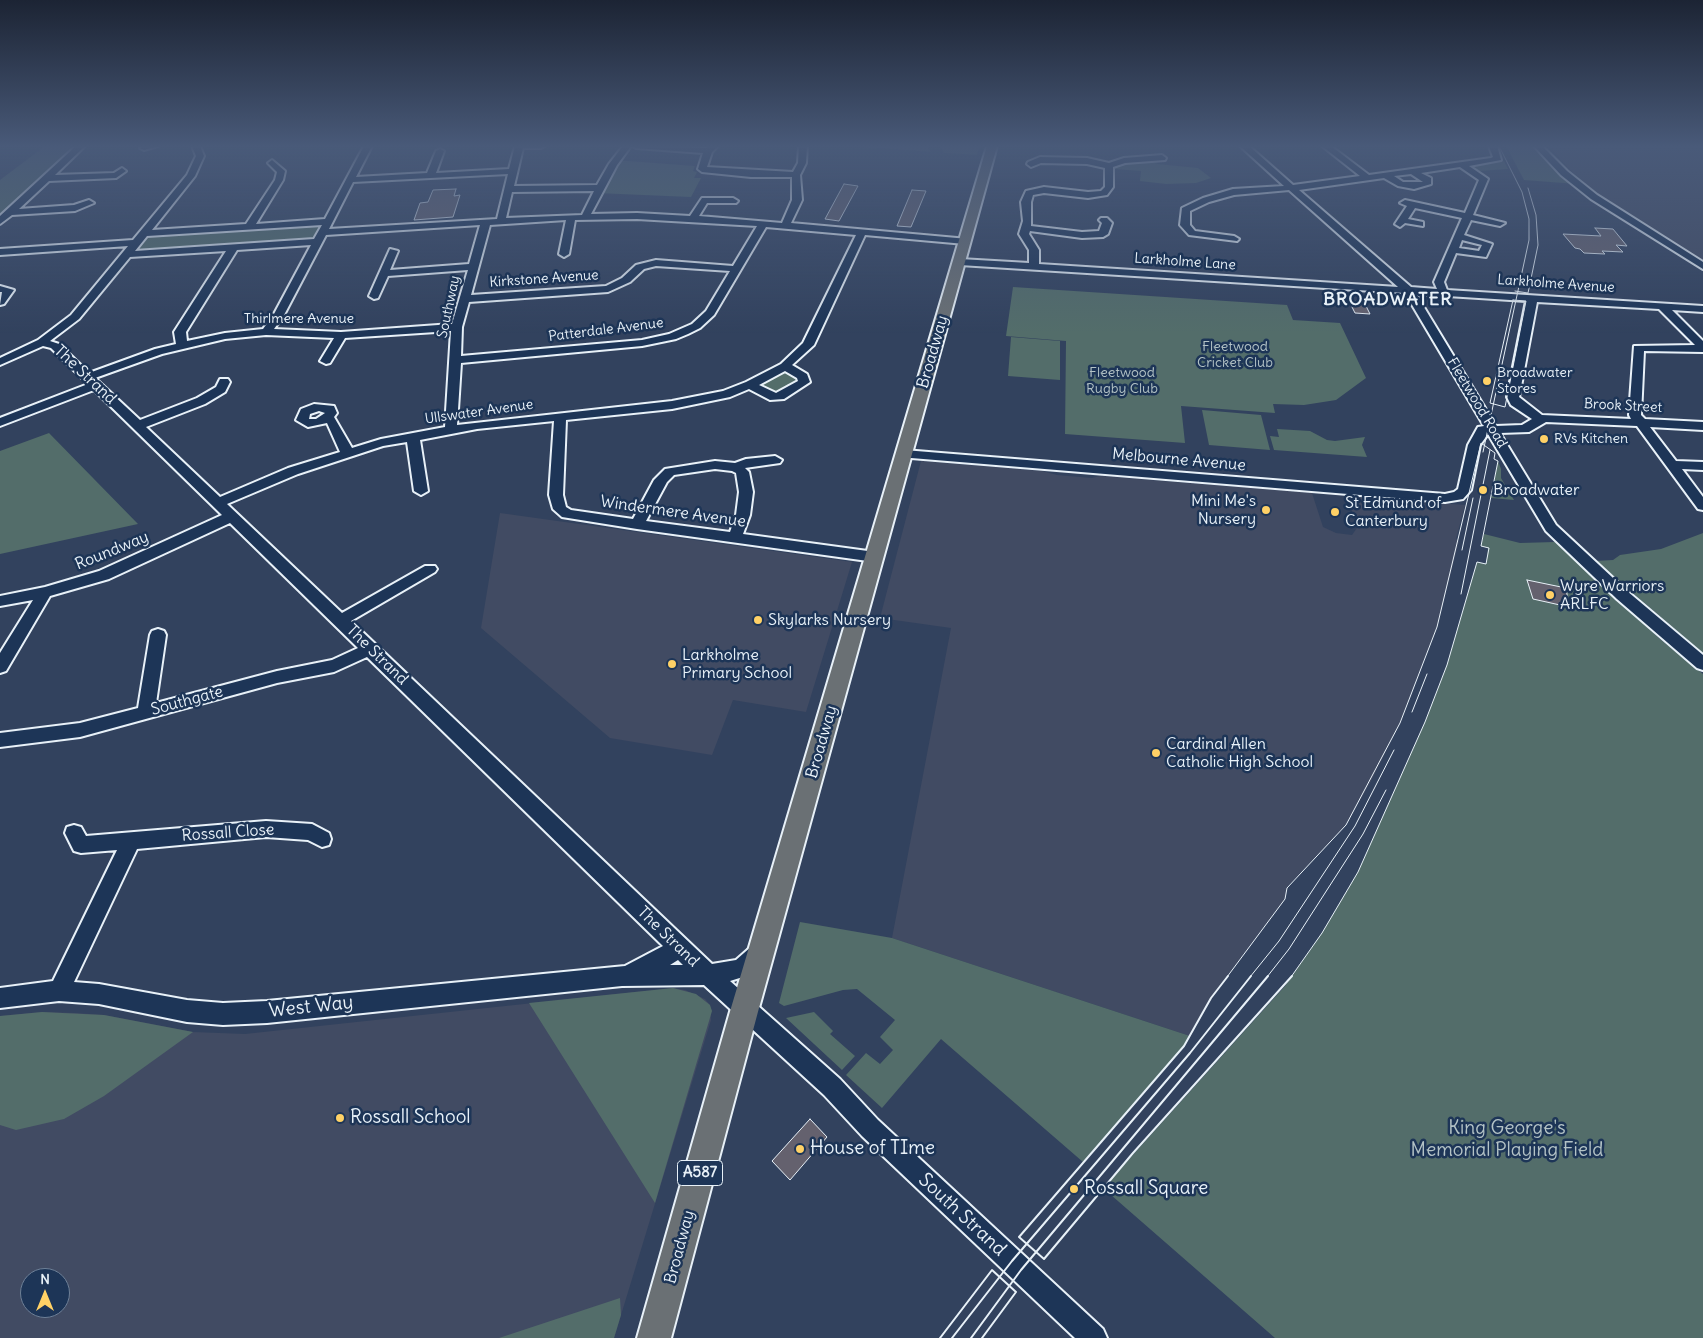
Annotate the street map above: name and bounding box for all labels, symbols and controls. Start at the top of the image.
street label: Larkholme Lane [1134,250,1236,274]
street label: Kirkstone Avenue [489,267,599,291]
street label: Larkholme Avenue [1497,272,1615,296]
street label: Southway [434,274,464,340]
district label: BROADWATER [1322,289,1454,311]
street label: Thirlmere Avenue [244,311,354,327]
street label: Broadway [913,313,953,391]
street label: Patterdale Avenue [548,315,664,345]
park label: Fleetwood Cricket Club [1197,339,1273,372]
street label: The Strand [50,341,120,409]
street label: Fleetwood Road [1444,355,1510,451]
park label: Fleetwood Rugby Club [1086,365,1158,398]
place label: Broadwater Stores [1497,365,1573,398]
marker: Broadwater Stores [1481,375,1493,387]
street label: Ullswater Avenue [424,396,534,428]
street label: Brook Street [1583,396,1663,416]
place label: RVs Kitchen [1554,431,1628,447]
marker: RVs Kitchen [1538,433,1550,445]
street label: Melbourne Avenue [1111,445,1247,475]
place label: Broadwater [1493,480,1579,500]
marker: Broadwater [1477,484,1489,496]
place label: Mini Me's Nursery [1191,491,1256,529]
street label: Windermere Avenue [599,492,747,532]
place label: St Edmund of Canterbury [1345,493,1441,531]
marker: Mini Me's Nursery [1260,504,1272,516]
marker: St Edmund of Canterbury [1329,506,1341,518]
street label: Roundway [72,528,152,574]
place label: Wyre Warriors ARLFC [1560,576,1664,614]
marker: Wyre Warriors ARLFC [1544,589,1556,601]
place label: Skylarks Nursery [768,610,891,630]
marker: Skylarks Nursery [752,614,764,626]
street label: The Strand [342,621,412,689]
place label: Larkholme Primary School [682,645,792,683]
marker: Larkholme Primary School [666,658,678,670]
street label: Southgate [149,682,225,720]
street label: Broadway [802,703,842,781]
place label: Cardinal Allen Catholic High School [1166,734,1313,772]
marker: Cardinal Allen Catholic High School [1150,747,1162,759]
street label: Rossall Close [181,820,275,846]
street label: The Strand [633,903,703,971]
street label: West Way [268,991,354,1023]
place label: Rossall School [350,1107,471,1129]
marker: Rossall School [334,1112,346,1124]
park label: King George's Memorial Playing Field [1411,1118,1603,1162]
place label: House of TIme [810,1138,935,1160]
marker: House of TIme [794,1143,806,1155]
road number: A587 [678,1160,722,1186]
street label: South Strand [913,1169,1011,1261]
place label: Rossall Square [1084,1178,1208,1200]
marker: Rossall Square [1068,1183,1080,1195]
street label: Broadway [661,1208,699,1286]
north arrow [20,1268,70,1318]
text: N [40,1270,50,1288]

